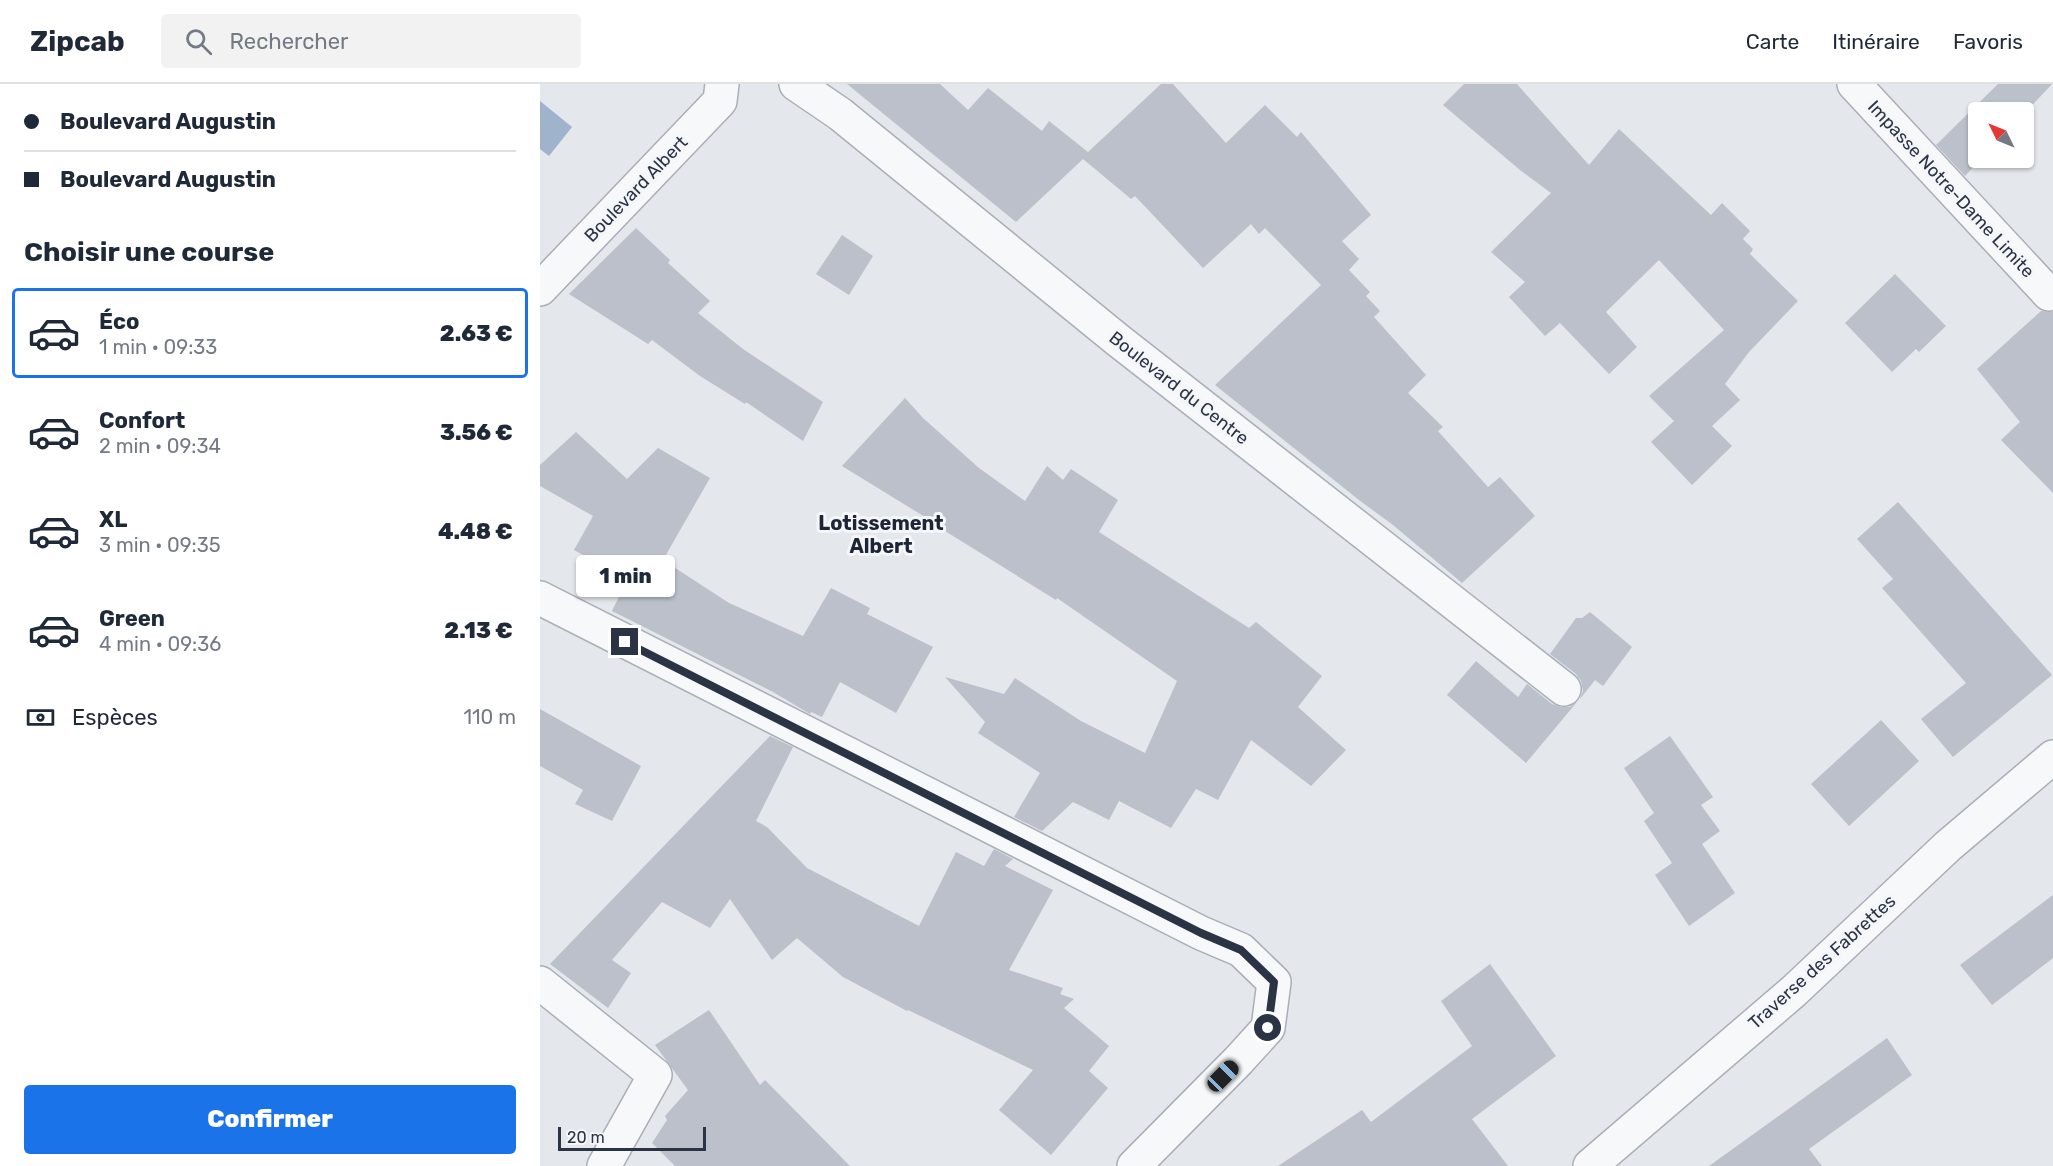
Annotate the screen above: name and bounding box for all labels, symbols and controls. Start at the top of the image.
search box [161,14,581,68]
text: Zipcab [30,25,125,58]
icon: search [182,25,215,58]
text: Rechercher [230,28,348,55]
text: Carte [1746,29,1799,54]
text: Itinéraire [1832,29,1920,54]
text: Favoris [1953,29,2023,54]
street label: Impasse Notre-Dame Limite [1863,96,2039,282]
north arrow [1968,102,2034,168]
map controls [1968,102,2034,168]
text: Boulevard Augustin [60,108,276,135]
street label: Boulevard Albert [580,131,692,247]
text: Boulevard Augustin [60,166,276,193]
text: Choisir une course [24,236,274,268]
icon: car [27,306,81,360]
text: Éco [99,308,139,335]
text: 2.63 € [440,320,513,347]
street label: Boulevard du Centre [1105,327,1253,449]
text: 1 min · 09:33 [99,335,217,359]
icon: car [27,405,81,459]
text: Confort [99,407,185,434]
text: 3.56 € [440,419,513,446]
text: 2 min · 09:34 [99,434,221,458]
icon: car [27,504,81,558]
text: XL [99,506,127,533]
district label: Lotissement Albert [818,511,944,558]
text: 4.48 € [438,518,513,545]
text: 3 min · 09:35 [99,533,221,557]
callout: 1 min [576,555,674,597]
text: 1 min [599,564,652,588]
icon: car [27,603,81,657]
text: Green [99,605,165,632]
text: 2.13 € [444,617,513,644]
route end [611,628,638,655]
text: 4 min · 09:36 [99,632,221,656]
icon: cash [24,701,57,734]
text: Espèces [72,704,158,731]
text: 110 m [464,705,516,729]
street label: Traverse des Fabrettes [1744,890,1900,1034]
route start [1254,1014,1281,1041]
car [1204,1057,1242,1095]
button: Confirmer [24,1085,516,1154]
scale bar [558,1124,706,1152]
text: 20 m [567,1128,605,1147]

